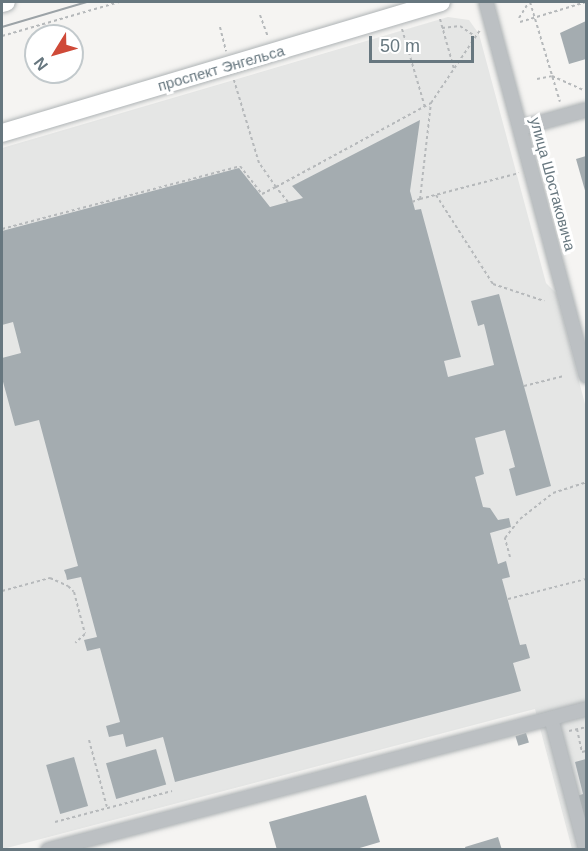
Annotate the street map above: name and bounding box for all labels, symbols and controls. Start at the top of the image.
north arrow [24,24,84,84]
scale bar [372,24,477,62]
text: 50 m [380,36,420,56]
street label: проспект Энгельса [156,41,286,95]
text: N [31,54,51,74]
street label: улица Шостаковича [526,115,580,253]

